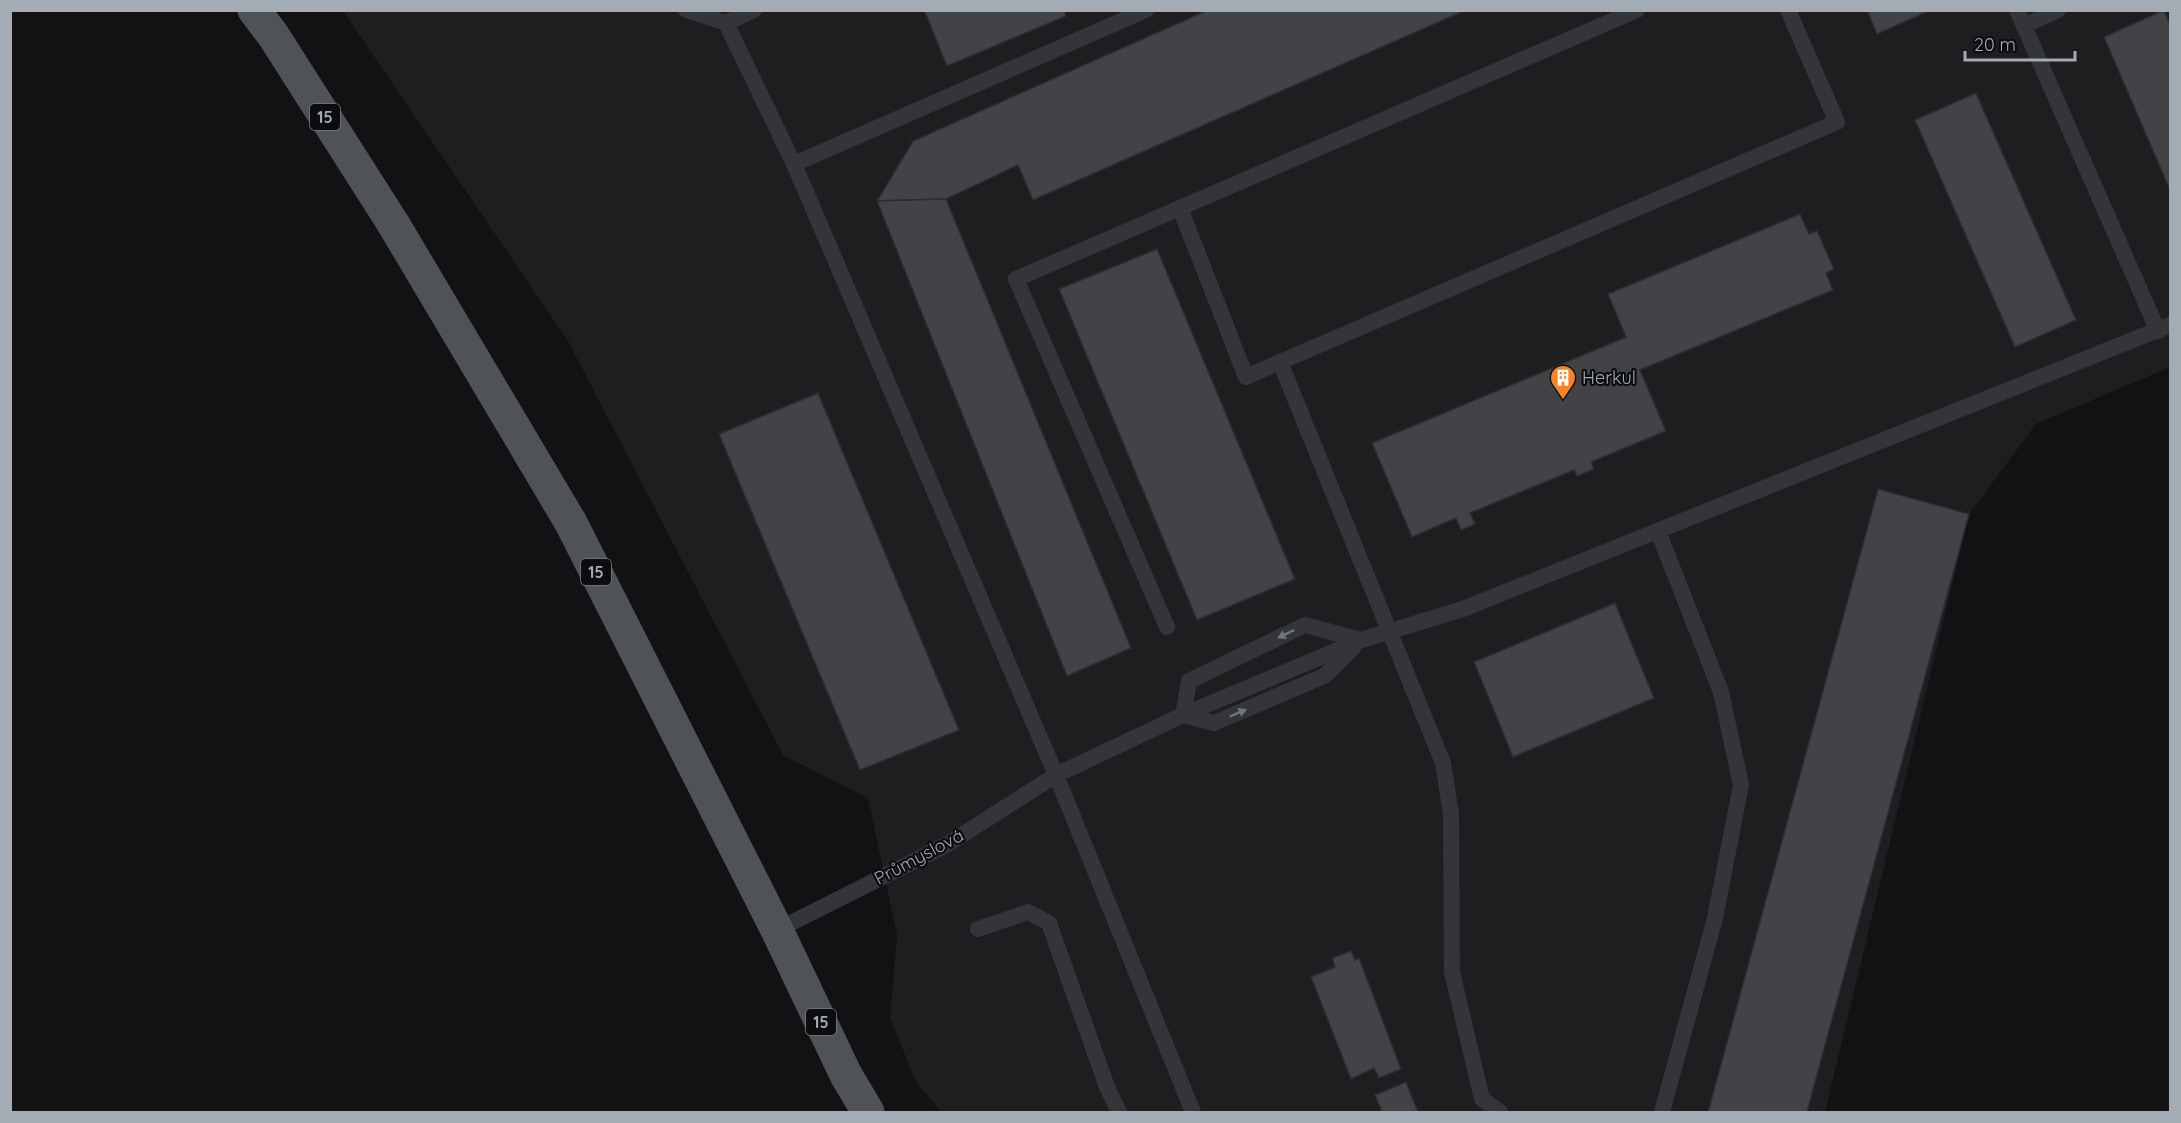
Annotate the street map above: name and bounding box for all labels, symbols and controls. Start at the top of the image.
scale bar [1965,24,2074,62]
text: 20 m [1974,33,2016,56]
road number: 15 [310,104,340,130]
building icon: Herkul [1548,363,1578,401]
place label: Herkul [1582,366,1636,389]
road number: 15 [581,559,611,585]
one-way arrow [1277,629,1294,639]
one-way arrow [1229,708,1247,717]
street label: Průmyslová [870,823,967,890]
road number: 15 [806,1009,836,1035]

